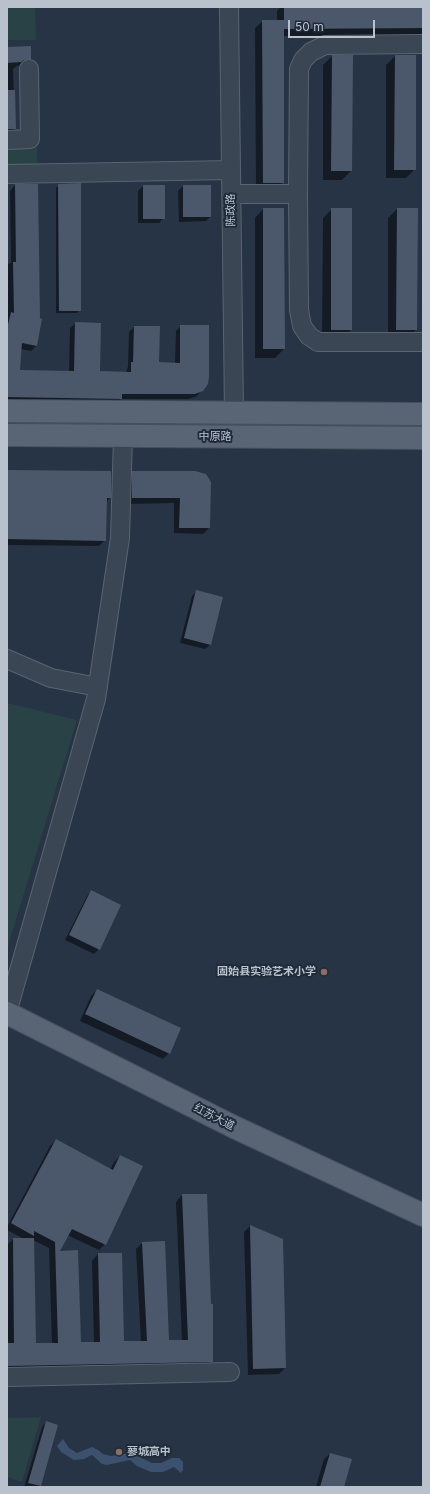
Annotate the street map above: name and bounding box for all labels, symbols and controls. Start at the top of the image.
scale bar [290,12,377,38]
text: 50 m [295,19,324,34]
street label: 陈政路 [224,193,238,227]
street label: 中原路 [199,430,231,444]
place label: 固始县实验艺术小学 [217,965,316,979]
marker: 固始县实验艺术小学 [319,967,329,977]
street label: 红苏大道 [191,1101,237,1133]
place label: 蓼城高中 [127,1445,171,1459]
marker: 蓼城高中 [114,1447,124,1457]

